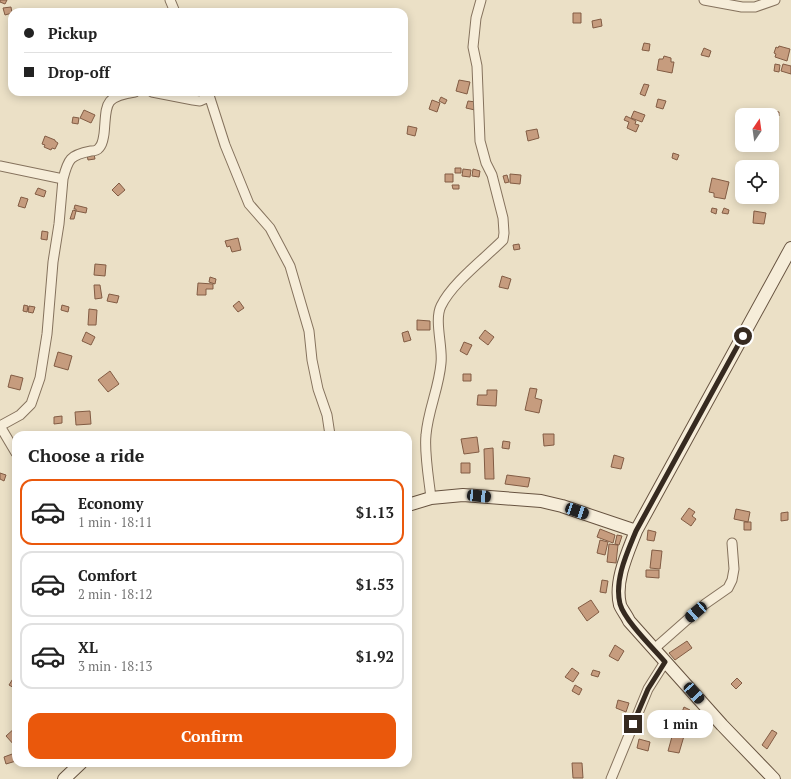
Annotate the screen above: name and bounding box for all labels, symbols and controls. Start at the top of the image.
text: Pickup [48,23,97,43]
text: Drop-off [48,62,110,82]
north arrow [735,108,779,152]
map controls [735,108,779,204]
button: locate [735,160,779,204]
route start [734,327,752,345]
text: Choose a ride [28,443,144,467]
car [467,489,491,503]
text: Economy [78,493,143,513]
icon: car [30,494,66,530]
car [564,501,590,521]
text: $1.13 [356,502,394,522]
text: 1 min · 18:11 [78,513,152,531]
text: Comfort [78,565,137,585]
icon: car [30,566,66,602]
text: $1.53 [356,574,394,594]
text: 2 min · 18:12 [78,585,152,603]
car [683,600,709,624]
text: XL [78,637,98,657]
icon: car [30,638,66,674]
text: $1.92 [356,646,394,666]
text: 3 min · 18:13 [78,657,152,675]
car [682,680,706,706]
callout: 1 min [647,710,713,738]
button: Confirm [28,713,396,759]
route end [624,715,642,733]
text: 1 min [662,715,698,733]

